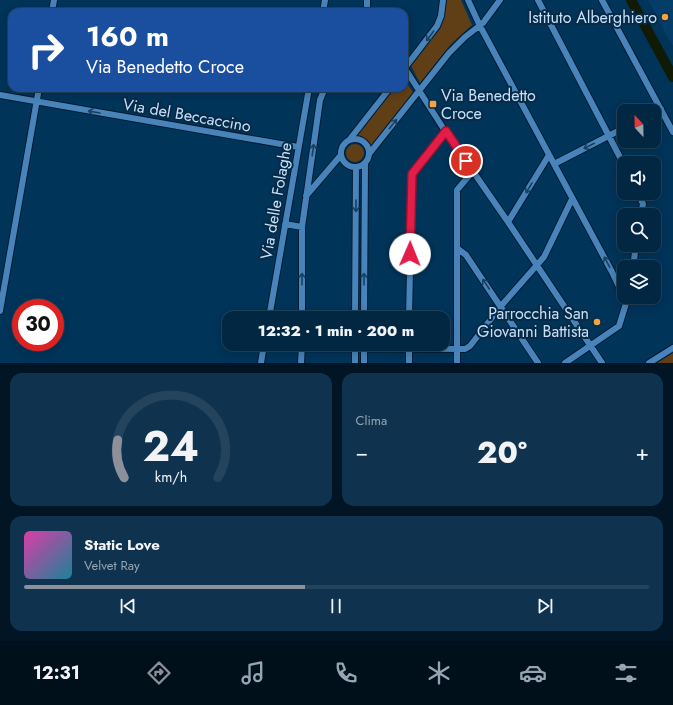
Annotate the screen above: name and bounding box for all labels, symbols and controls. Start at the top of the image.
place label: Istituto Alberghiero [528,6,657,29]
marker: Istituto Alberghiero [660,12,670,22]
text: 160 m [86,16,169,57]
icon: right [20,24,72,76]
one-way arrow [426,30,435,41]
text: Via Benedetto Croce [86,54,244,80]
place label: Via Benedetto Croce [441,84,536,125]
street label: Via del Beccaccino [121,92,253,138]
marker: Via Benedetto Croce [428,99,438,109]
north arrow [617,104,661,148]
map controls [617,104,661,304]
one-way arrow [88,107,101,115]
one-way arrow [389,118,398,129]
street label: Via delle Folaghe [254,141,298,261]
one-way arrow [584,142,596,150]
one-way arrow [309,144,317,157]
pin [449,144,483,178]
icon: arrive [455,150,477,172]
button: sound [617,156,661,200]
one-way arrow [524,182,532,194]
one-way arrow [352,199,360,212]
button: search [617,208,661,252]
position arrow [389,233,431,275]
one-way arrow [602,256,610,268]
button: layers [617,260,661,304]
one-way arrow [298,273,306,286]
one-way arrow [360,273,368,286]
one-way arrow [482,278,490,289]
speed limit sign: 30 [12,299,64,351]
place label: Parrocchia San Giovanni Battista [477,302,589,343]
marker: Parrocchia San Giovanni Battista [592,317,602,327]
text: 12:32 · 1 min · 200 m [258,320,414,342]
text: Clima [356,411,387,430]
text: 24 [143,415,199,476]
text: 20° [477,431,527,474]
text: − [356,436,368,468]
text: + [635,436,649,468]
text: km/h [155,466,187,486]
text: Static Love [84,534,160,556]
text: Velvet Ray [84,556,140,575]
icon: previous [117,595,139,617]
icon: pause [325,595,347,617]
icon: next [534,595,556,617]
icon: directions [145,659,173,687]
icon: music [239,659,267,687]
icon: phone [332,659,360,687]
icon: climate [425,659,453,687]
icon: car [519,659,547,687]
icon: filters [612,659,640,687]
text: 12:31 [33,660,80,686]

